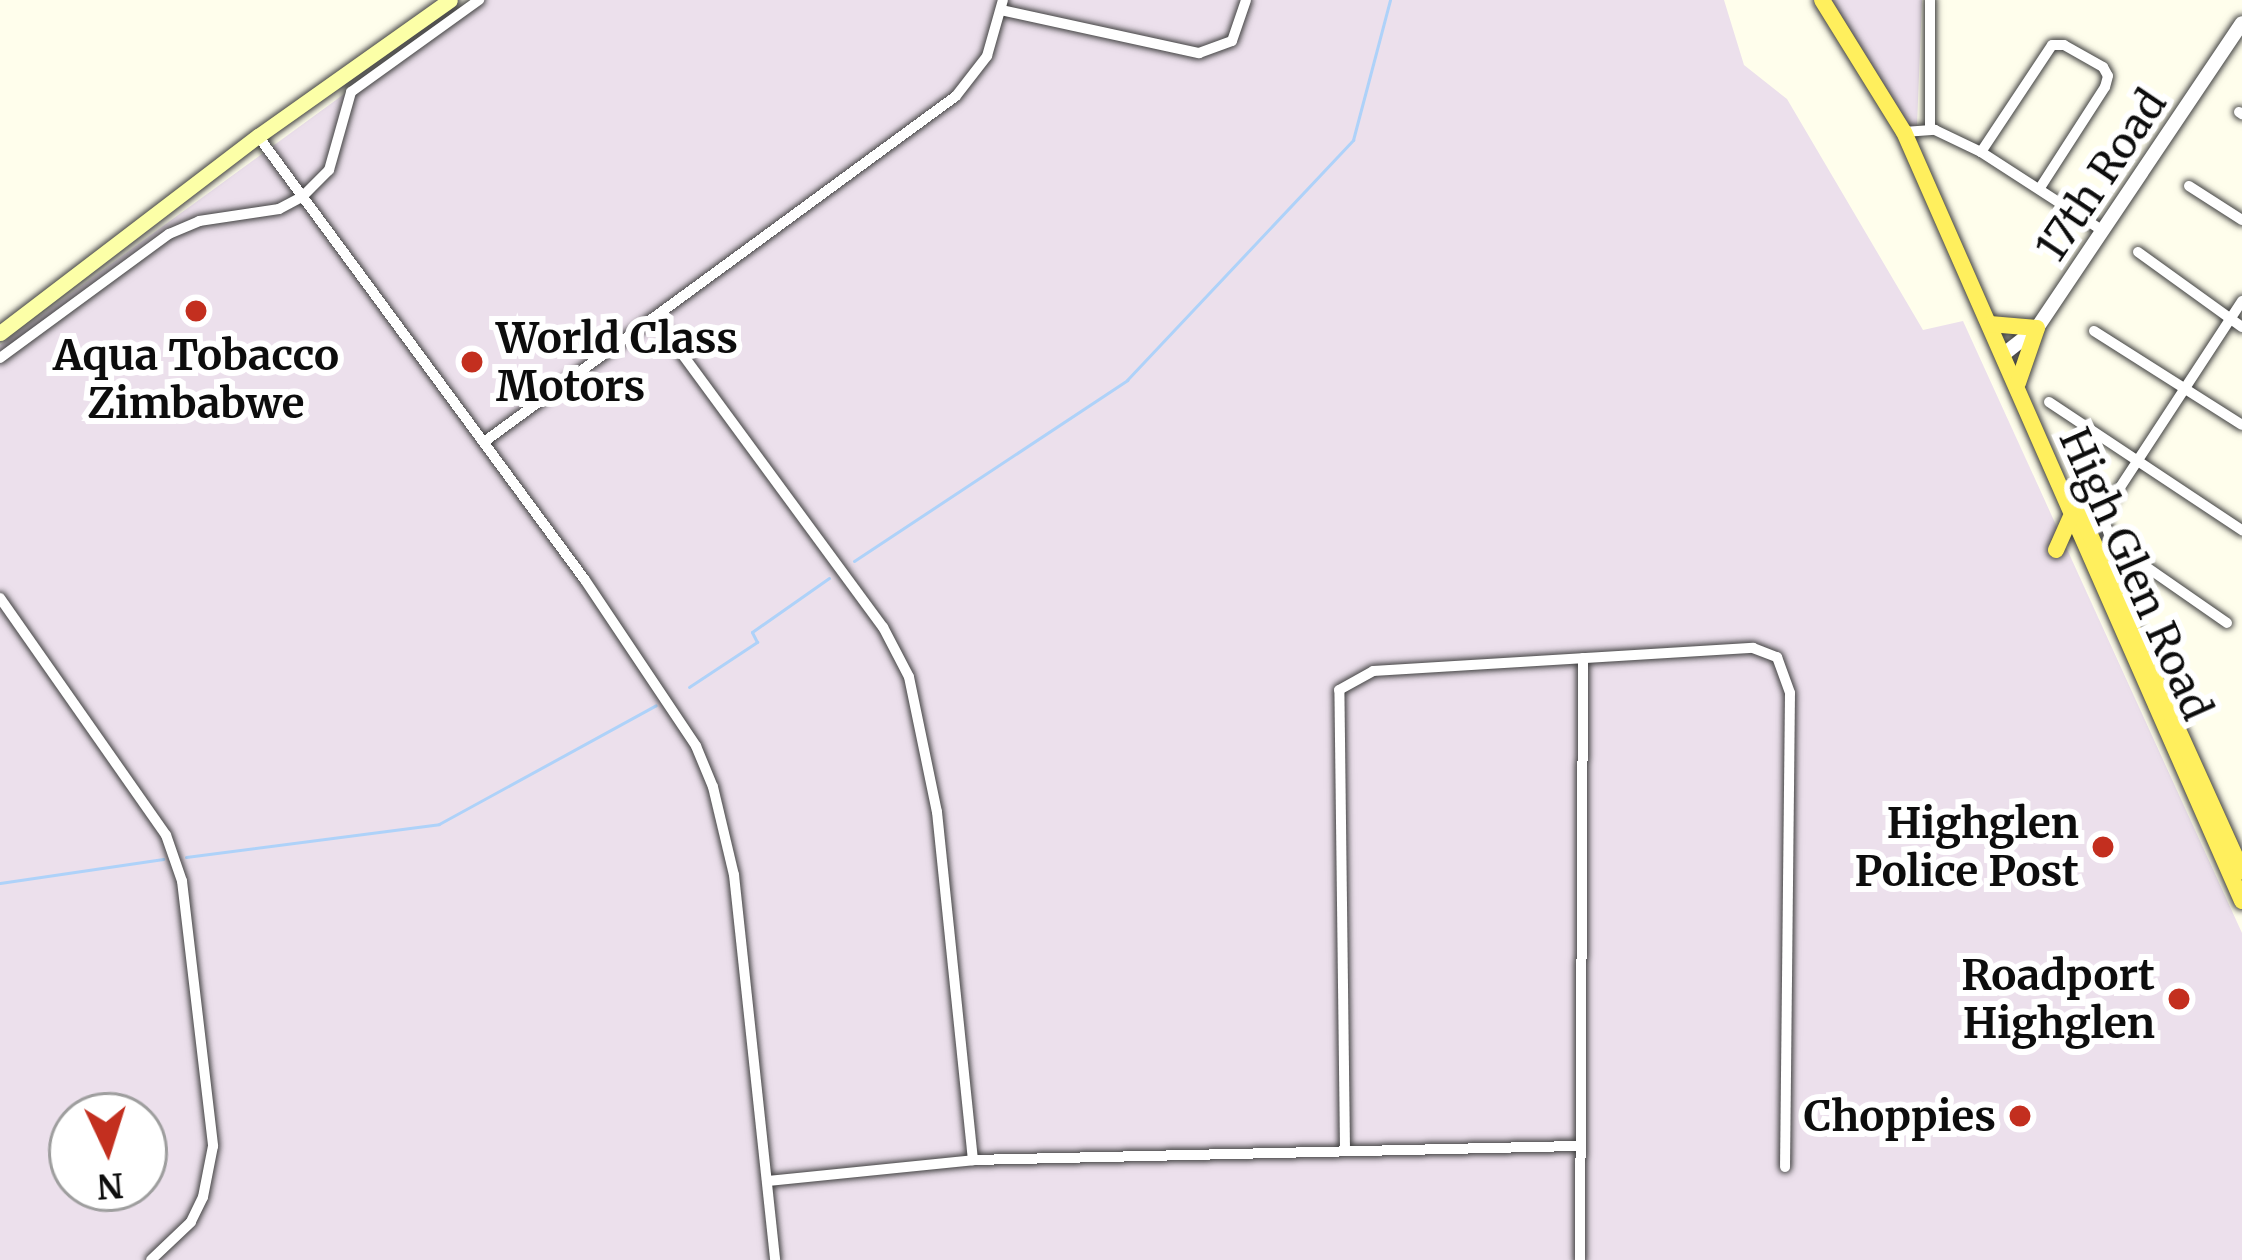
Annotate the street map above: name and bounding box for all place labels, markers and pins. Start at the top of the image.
marker: Aqua Tobacco Zimbabwe [183,298,209,324]
place label: World Class Motors [496,313,738,412]
place label: Aqua Tobacco Zimbabwe [53,330,339,428]
marker: World Class Motors [459,349,485,375]
place label: Highglen Police Post [1854,798,2079,896]
marker: Highglen Police Post [2090,834,2116,860]
place label: Roadport Highglen [1961,950,2155,1048]
marker: Roadport Highglen [2166,986,2192,1012]
place label: Choppies [1804,1091,1996,1141]
marker: Choppies [2007,1103,2033,1129]

